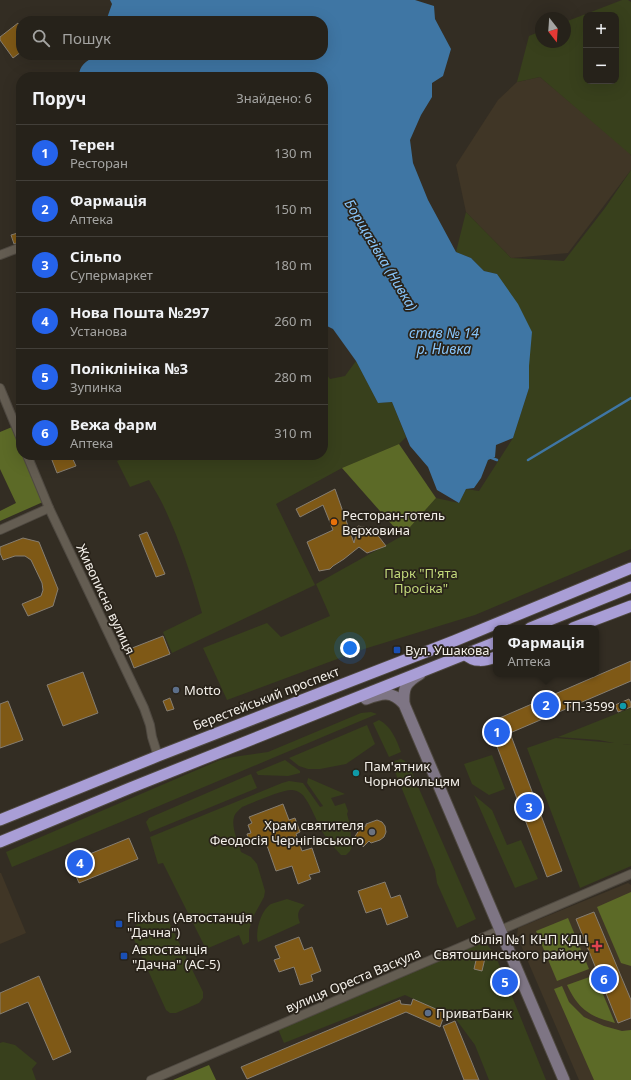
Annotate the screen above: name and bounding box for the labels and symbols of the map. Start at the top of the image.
north arrow [535,12,571,48]
water label: Борщагівка (Нивка) [341,195,422,314]
water label: став № 14 р. Нивка [409,323,479,358]
place label: Ресторан-готель Верховина [342,506,445,539]
marker: Ресторан-готель Верховина [329,517,339,527]
street label: Живописна вулиця [72,541,140,657]
park label: Парк "П'ята Просіка" [384,564,458,597]
your location [340,638,360,658]
place label: Вул. Ушакова [405,641,490,659]
marker: Вул. Ушакова [392,645,402,655]
street label: Берестейський проспект [190,662,342,734]
place label: Motto [184,681,221,699]
marker: Motto [171,685,181,695]
pin: 2 [533,690,559,720]
place label: ТП-3599 [564,697,615,715]
marker: ТП-3599 [618,701,628,711]
pin: 1 [484,717,510,747]
place label: Пам'ятник Чорнобильцям [364,757,460,790]
marker: Пам'ятник Чорнобильцям [351,768,361,778]
pin: 3 [516,792,542,822]
place label: Храм святителя Феодосія Чернігівського [210,816,364,849]
marker: Храм святителя Феодосія Чернігівського [367,827,377,837]
pin: 4 [67,848,93,878]
place label: Flixbus (Автостанція "Дачна") [127,908,252,941]
marker: Flixbus (Автостанція "Дачна") [114,919,124,929]
place label: Філія №1 КНП КДЦ Святошинського району [433,930,588,963]
place label: Автостанція "Дачна" (АС-5) [132,940,221,973]
marker: Філія №1 КНП КДЦ Святошинського району [591,940,603,952]
street label: вулиця Ореста Васкула [282,943,424,1017]
marker: Автостанція "Дачна" (АС-5) [119,951,129,961]
pin: 6 [591,964,617,994]
pin: 5 [492,967,518,997]
place label: ПриватБанк [436,1004,512,1022]
marker: ПриватБанк [423,1008,433,1018]

